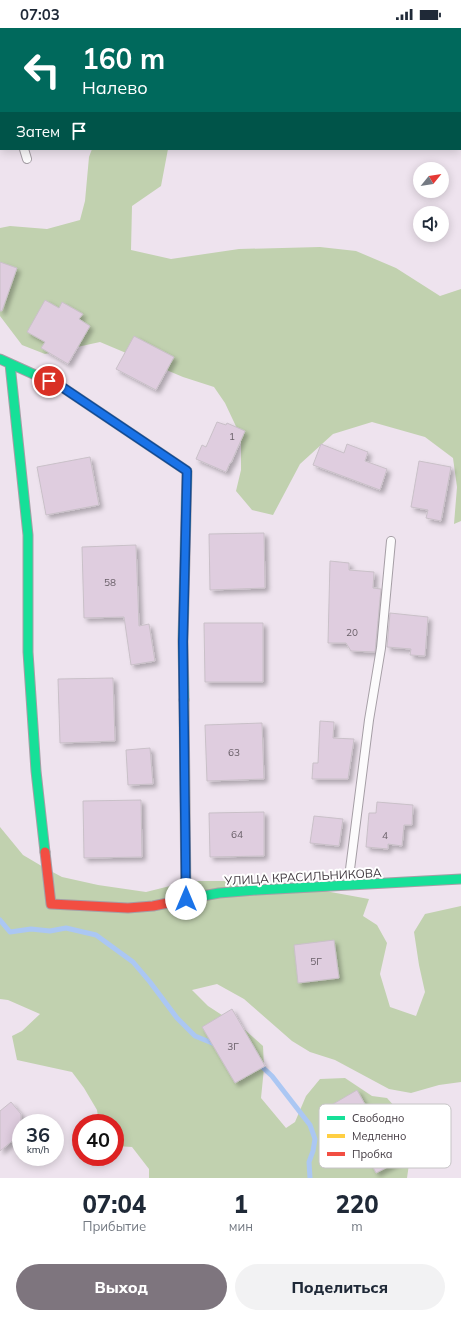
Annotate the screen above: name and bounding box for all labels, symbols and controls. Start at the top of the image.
text: 07:03 [20,5,60,24]
text: 160 m [82,41,165,76]
icon: left [16,44,68,96]
text: Налево [82,76,148,99]
icon: arrive [68,120,90,142]
text: Затем [16,122,60,141]
north arrow [413,162,449,198]
map controls [413,162,449,242]
button: sound [413,206,449,242]
pin [32,364,66,398]
icon: arrive [38,370,60,392]
house number: 1 [229,430,235,443]
house number: 58 [104,576,116,589]
house number: 20 [346,626,358,639]
house number: 63 [228,746,240,759]
house number: 64 [231,828,243,841]
house number: 4 [382,829,388,842]
street label: УЛИЦА КРАСИЛЬНИКОВА [223,865,382,888]
position arrow [165,878,207,920]
house number: 5Г [310,955,322,968]
house number: 3Г [227,1040,239,1053]
legend [319,1104,451,1168]
text: Свободно [352,1111,405,1125]
speed limit sign: 40 [72,1114,124,1166]
text: 36 [26,1122,50,1147]
text: Медленно [352,1129,406,1143]
text: km/h [27,1143,49,1156]
text: Пробка [352,1147,393,1161]
text: 07:04 [82,1189,146,1219]
text: 1 [234,1189,248,1219]
text: 220 [335,1189,379,1219]
text: Прибытие [82,1218,146,1234]
text: мин [229,1218,253,1234]
text: m [351,1218,363,1234]
button: Выход [16,1264,227,1310]
button: Поделиться [235,1264,445,1310]

